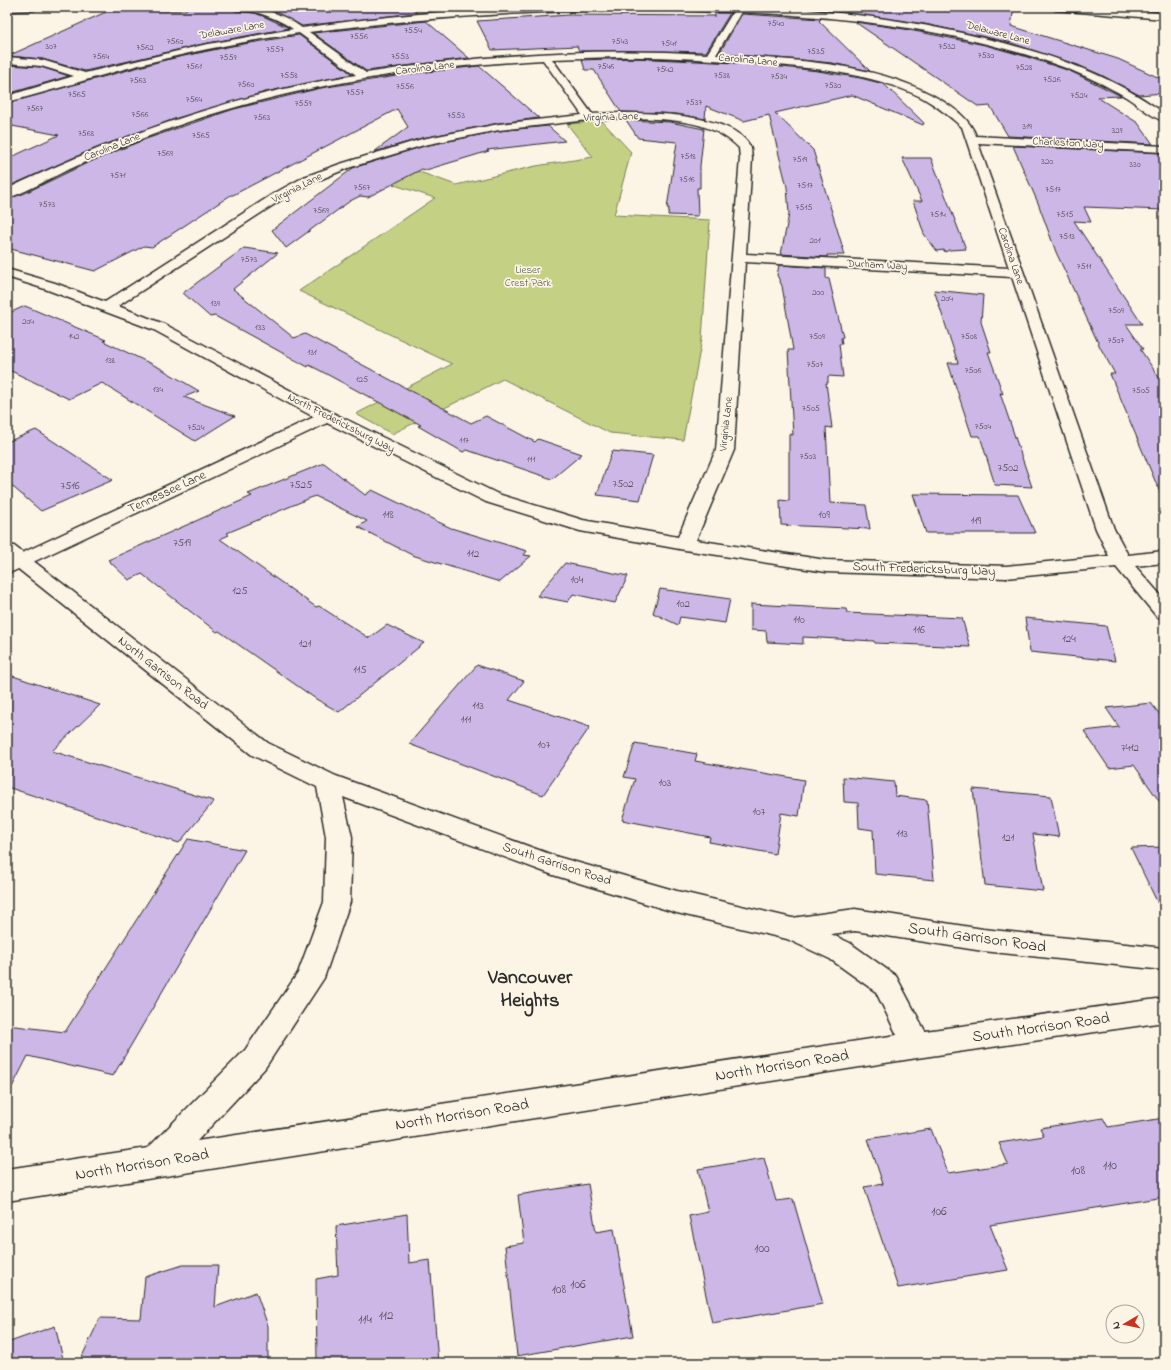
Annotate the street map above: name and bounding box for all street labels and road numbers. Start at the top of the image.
street label: Delaware Lane [197,16,266,44]
street label: Delaware Lane [963,17,1032,49]
street label: Carolina Lane [718,49,778,71]
street label: Carolina Lane [395,56,455,80]
street label: Virginia Lane [582,108,639,127]
street label: Carolina Lane [82,128,142,165]
street label: Charleston Way [1032,133,1104,154]
street label: Virginia Lane [268,168,325,209]
street label: Carolina Lane [994,225,1028,287]
street label: Durham Way [845,255,908,276]
street label: North Fredericksburg Way [284,389,397,458]
street label: Virginia Lane [715,396,738,453]
street label: Tennessee Lane [125,466,209,518]
street label: South Fredericksburg Way [852,557,996,582]
street label: North Garrison Road [114,632,213,715]
street label: South Garrison Road [500,837,614,891]
street label: South Garrison Road [906,916,1048,960]
street label: South Morrison Road [971,1006,1111,1050]
street label: North Morrison Road [713,1044,851,1088]
street label: North Morrison Road [393,1093,531,1137]
street label: North Morrison Road [73,1143,211,1187]

